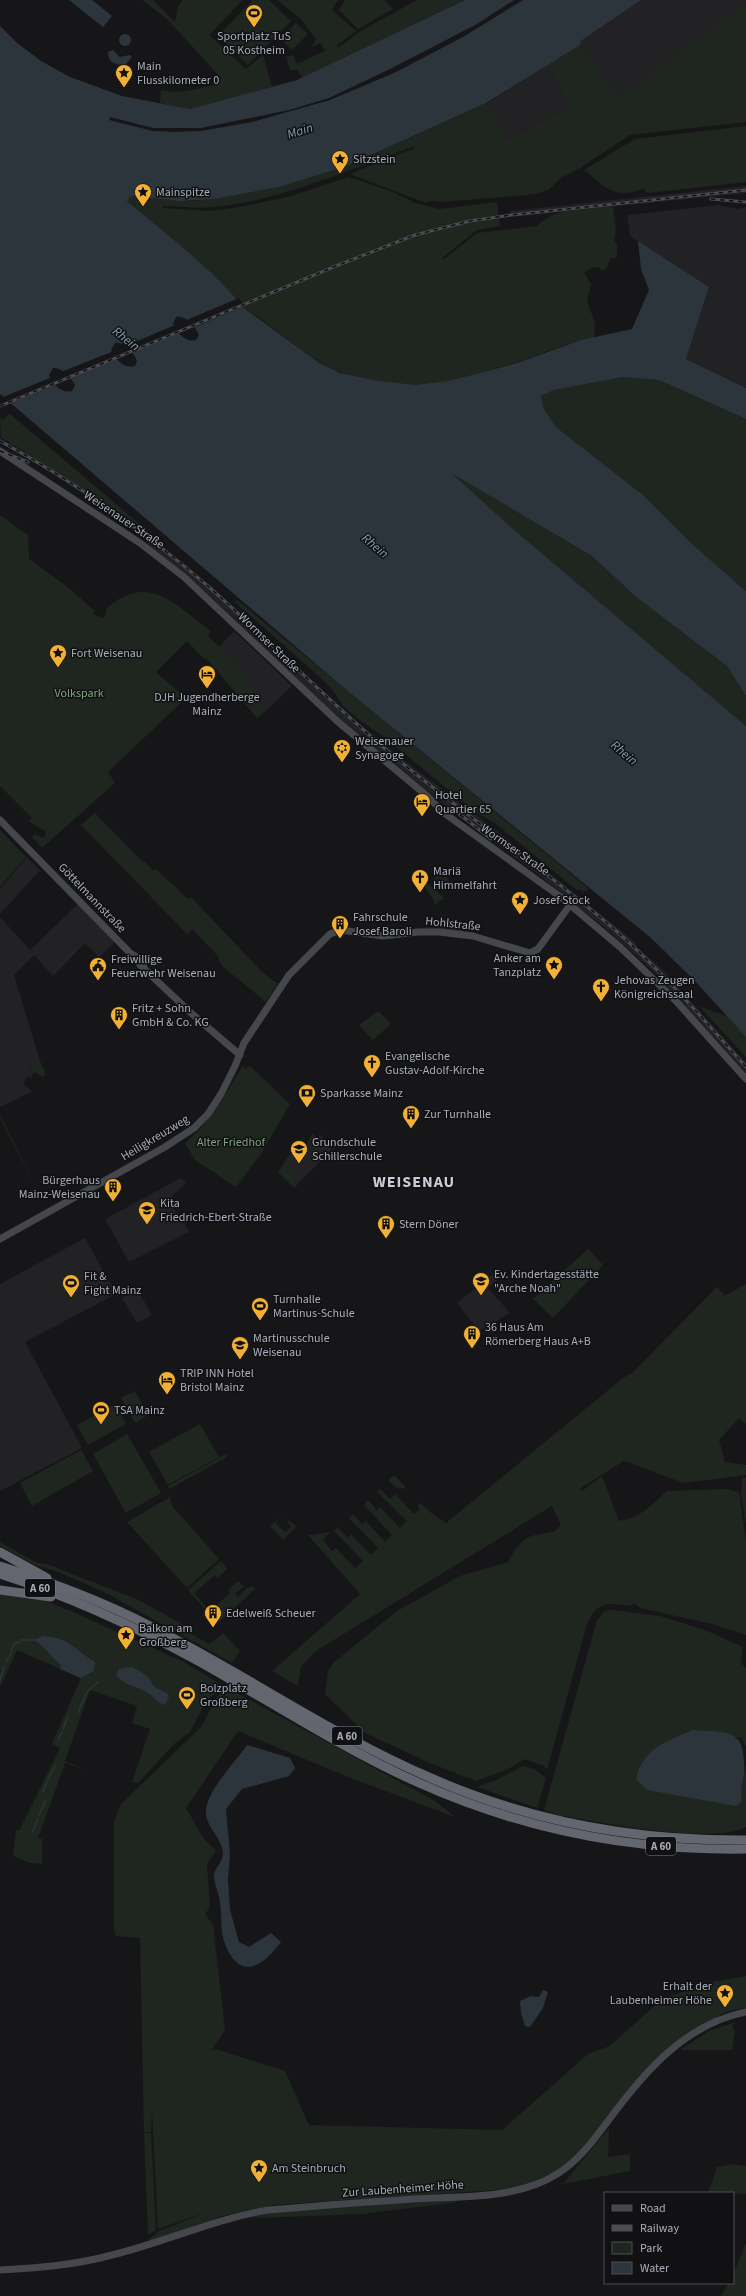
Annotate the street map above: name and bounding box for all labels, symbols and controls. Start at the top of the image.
sports icon: Sportplatz TuS 05 Kostheim [244,3,264,28]
place label: Sportplatz TuS 05 Kostheim [217,28,291,59]
place label: Main Flusskilometer 0 [137,58,219,89]
place icon: Main Flusskilometer 0 [114,63,134,88]
water label: Main [285,118,315,144]
place icon: Sitzstein [330,149,350,174]
place label: Sitzstein [353,151,396,168]
place icon: Mainspitze [133,182,153,207]
place label: Mainspitze [156,184,210,201]
water label: Rhein [109,323,144,355]
street label: Weisenauer Straße [80,487,168,553]
water label: Rhein [358,529,392,563]
street label: Wormser Straße [234,609,304,677]
place icon: Fort Weisenau [48,643,68,668]
place label: Fort Weisenau [71,645,142,662]
hotel icon: DJH Jugendherberge Mainz [197,664,217,689]
park label: Volkspark [54,685,104,702]
place label: DJH Jugendherberge Mainz [154,689,260,720]
place label: Weisenauer Synagoge [355,733,414,764]
water label: Rhein [607,736,641,770]
synagogue icon: Weisenauer Synagoge [332,738,352,763]
place label: Hotel Quartier 65 [435,787,491,818]
hotel icon: Hotel Quartier 65 [412,792,432,817]
street label: Wormser Straße [477,820,553,880]
street label: Göttelmannstraße [54,859,130,937]
place label: Mariä Himmelfahrt [433,863,497,894]
church icon: Mariä Himmelfahrt [410,868,430,893]
place icon: Josef Stock [510,890,530,915]
place label: Josef Stock [533,892,590,909]
place label: Fahrschule Josef Baroli [353,909,412,940]
street label: Hohlstraße [424,913,482,935]
building icon: Fahrschule Josef Baroli [330,914,350,939]
place label: Anker am Tanzplatz [493,950,541,981]
place label: Freiwillige Feuerwehr Weisenau [111,951,216,982]
place icon: Anker am Tanzplatz [544,955,564,980]
public building icon: Freiwillige Feuerwehr Weisenau [88,956,108,981]
place label: Jehovas Zeugen Königreichssaal [614,972,695,1003]
church icon: Jehovas Zeugen Königreichssaal [591,977,611,1002]
place label: Fritz + Sohn GmbH & Co. KG [132,1000,209,1031]
building icon: Fritz + Sohn GmbH & Co. KG [109,1005,129,1030]
place label: Evangelische Gustav-Adolf-Kirche [385,1048,485,1079]
church icon: Evangelische Gustav-Adolf-Kirche [362,1053,382,1078]
bank icon: Sparkasse Mainz [297,1083,317,1108]
place label: Sparkasse Mainz [320,1085,403,1102]
building icon: Zur Turnhalle [401,1104,421,1129]
place label: Zur Turnhalle [424,1106,491,1123]
street label: Heiligkreuzweg [118,1111,192,1165]
park label: Alter Friedhof [197,1134,265,1151]
place label: Grundschule Schillerschule [312,1134,382,1165]
school or university icon: Grundschule Schillerschule [289,1139,309,1164]
district label: WEISENAU [373,1171,455,1193]
place label: Bürgerhaus Mainz-Weisenau [19,1172,100,1203]
building icon: Bürgerhaus Mainz-Weisenau [103,1177,123,1202]
place label: Kita Friedrich-Ebert-Straße [160,1195,272,1226]
school or university icon: Kita Friedrich-Ebert-Straße [137,1200,157,1225]
building icon: Stern Döner [376,1214,396,1239]
place label: Stern Döner [399,1216,459,1233]
place label: Ev. Kindertagesstätte "Arche Noah" [494,1266,599,1297]
place label: Fit & Fight Mainz [84,1268,141,1299]
school or university icon: Ev. Kindertagesstätte "Arche Noah" [471,1271,491,1296]
sports icon: Fit & Fight Mainz [61,1273,81,1298]
place label: Turnhalle Martinus-Schule [273,1291,355,1322]
sports icon: Turnhalle Martinus-Schule [250,1296,270,1321]
place label: 36 Haus Am Römerberg Haus A+B [485,1319,591,1350]
building icon: 36 Haus Am Römerberg Haus A+B [462,1324,482,1349]
place label: Martinusschule Weisenau [253,1330,330,1361]
school or university icon: Martinusschule Weisenau [230,1335,250,1360]
place label: TRIP INN Hotel Bristol Mainz [180,1365,254,1396]
hotel icon: TRIP INN Hotel Bristol Mainz [157,1370,177,1395]
sports icon: TSA Mainz [91,1400,111,1425]
place label: TSA Mainz [114,1402,165,1419]
road number: A 60 [25,1579,55,1597]
building icon: Edelweiß Scheuer [203,1603,223,1628]
place label: Edelweiß Scheuer [226,1605,317,1622]
place label: Balkon am Großberg [139,1620,192,1651]
place icon: Balkon am Großberg [116,1625,136,1650]
place label: Bolzplatz Großberg [200,1680,248,1711]
sports icon: Bolzplatz Großberg [177,1685,197,1710]
road number: A 60 [332,1727,362,1745]
road number: A 60 [646,1837,676,1855]
place label: Erhalt der Laubenheimer Höhe [610,1978,713,2009]
place icon: Erhalt der Laubenheimer Höhe [715,1983,735,2008]
place icon: Am Steinbruch [249,2158,269,2183]
place label: Am Steinbruch [272,2160,346,2177]
street label: Zur Laubenheimer Höhe [342,2176,464,2202]
legend [604,2192,734,2284]
text: Road [640,2200,666,2217]
text: Railway [640,2220,679,2237]
text: Park [640,2240,662,2257]
text: Water [640,2260,670,2277]

